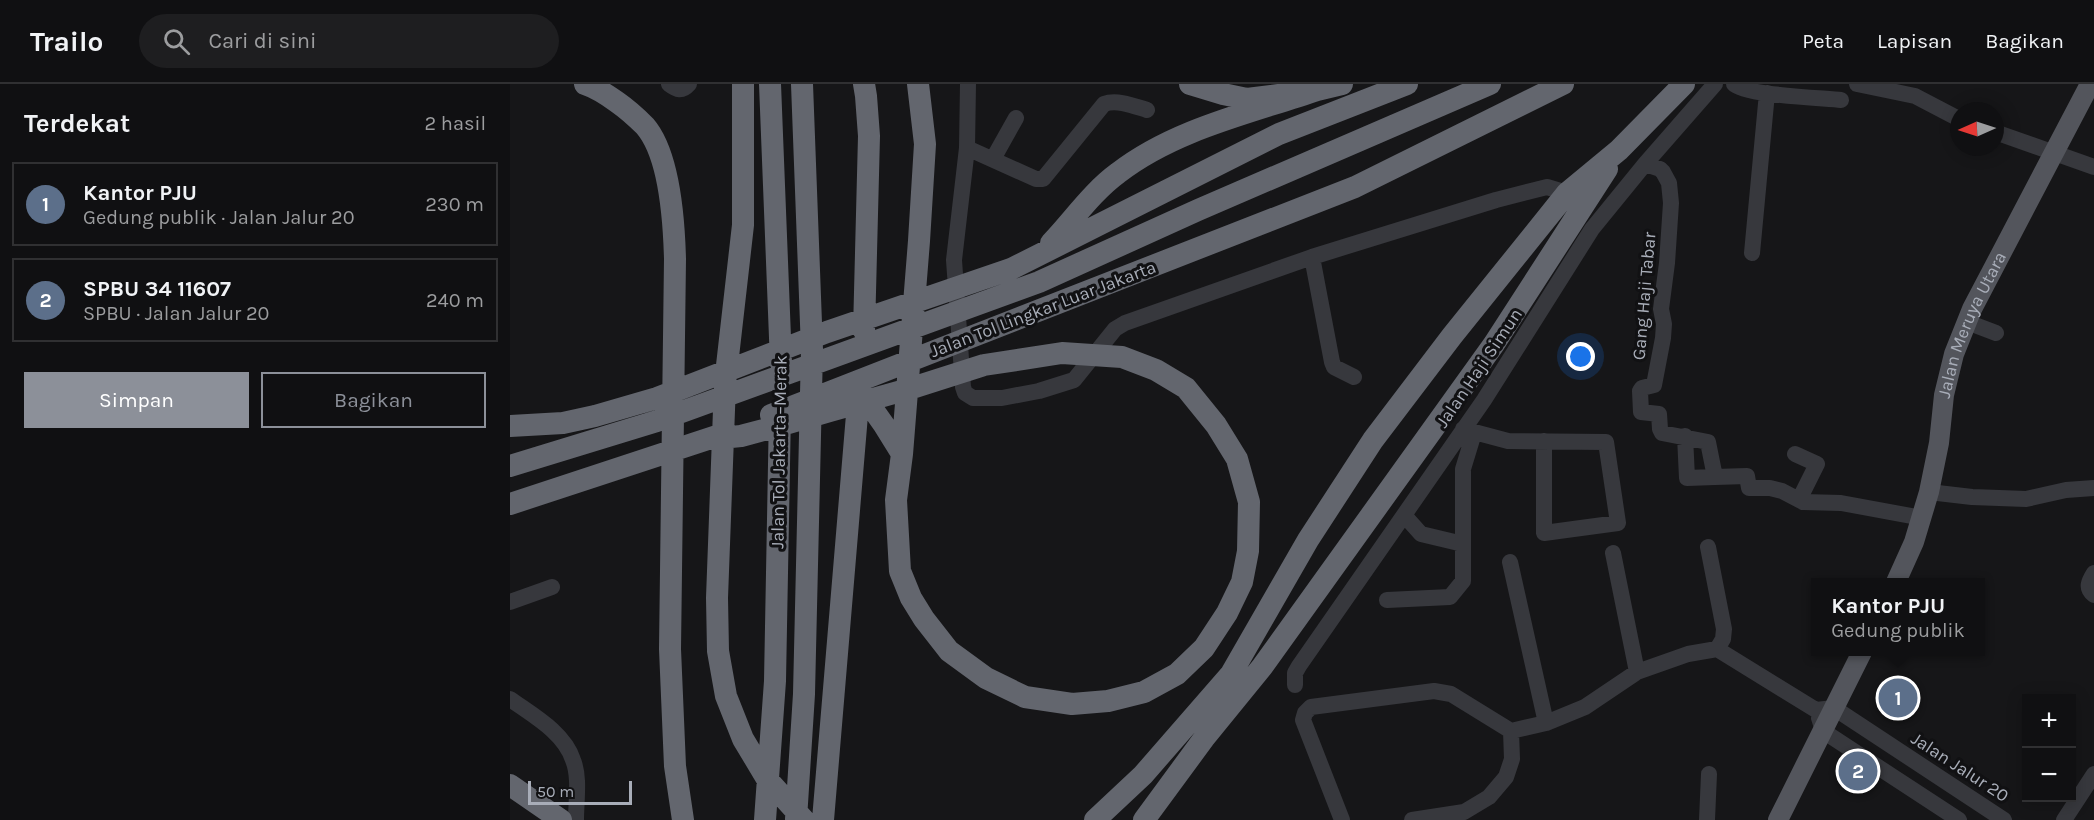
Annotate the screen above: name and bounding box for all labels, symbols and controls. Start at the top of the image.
search box [139,14,559,68]
text: Trailo [30,25,103,58]
icon: search [160,25,193,58]
text: Cari di sini [208,28,317,54]
text: Peta [1802,29,1844,53]
text: Lapisan [1877,29,1952,53]
text: Bagikan [1985,29,2064,53]
north arrow [1950,102,2004,156]
text: Terdekat [24,108,130,139]
text: 2 hasil [425,112,486,135]
text: Kantor PJU [83,180,197,206]
text: 1 [42,193,49,216]
text: 230 m [425,193,484,216]
text: Gedung publik · Jalan Jalur 20 [83,206,355,229]
street label: Gang Haji Tabar [1627,231,1661,361]
street label: Jalan Meruya Utara [1933,248,2011,400]
street label: Jalan Tol Lingkar Luar Jakarta [927,256,1159,362]
text: SPBU 34 11607 [83,276,231,302]
text: 2 [39,289,52,312]
text: 240 m [426,289,484,312]
text: SPBU · Jalan Jalur 20 [83,302,269,325]
street label: Jalan Haji Simun [1431,304,1527,432]
your location [1566,342,1595,371]
street label: Jalan Tol Jakarta–Merak [766,355,792,549]
button: Simpan [24,372,249,428]
button: Bagikan [261,372,486,428]
popup [1811,578,1985,656]
text: Kantor PJU [1831,593,1945,619]
text: Gedung publik [1831,619,1965,642]
pin: 1 [1878,676,1918,720]
map controls [2022,694,2076,802]
button: + [2022,694,2076,748]
street label: Jalan Jalur 20 [1907,727,2013,807]
pin: 2 [1838,748,1878,794]
button: − [2022,748,2076,802]
scale bar [528,778,632,806]
text: 50 m [537,782,574,801]

